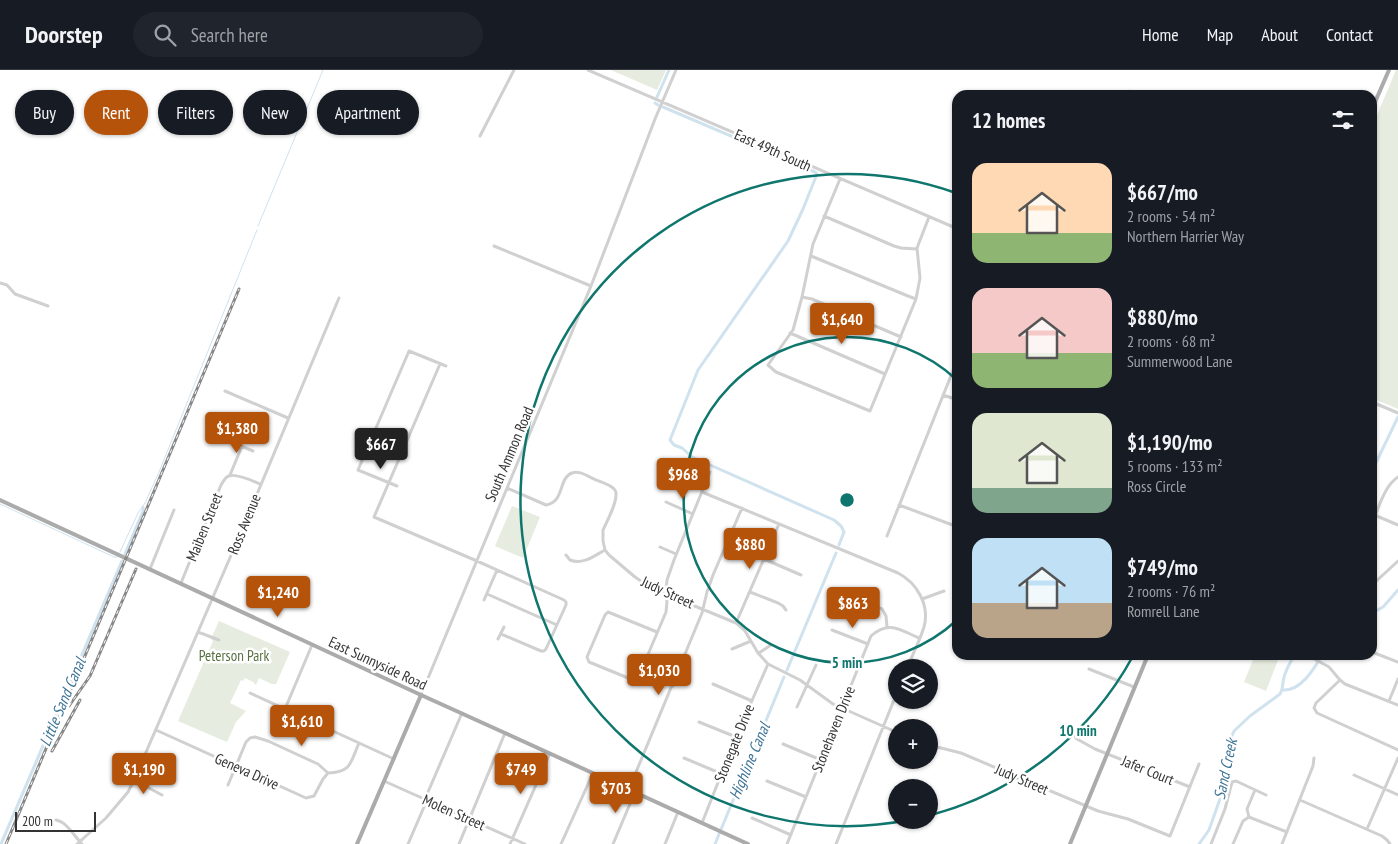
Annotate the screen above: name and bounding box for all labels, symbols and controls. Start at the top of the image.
search box [133,12,483,57]
text: Doorstep [25,19,103,50]
icon: search [151,21,179,49]
text: Search here [191,23,268,47]
text: Home [1142,23,1179,46]
text: Map [1207,23,1233,46]
text: About [1261,23,1298,46]
text: Contact [1326,23,1373,46]
chip: Buy [15,90,74,135]
chip: Rent [84,90,148,135]
chip: Filters [158,90,233,135]
chip: New [243,90,307,135]
chip: Apartment [317,90,419,135]
icon: filters [1329,106,1357,134]
text: 12 homes [972,107,1045,134]
street label: East 49th South [732,125,814,175]
text: $667/mo [1127,179,1198,206]
icon: home [1012,183,1072,243]
text: 2 rooms · 54 m² [1127,206,1215,226]
text: Northern Harrier Way [1127,226,1244,246]
pin: $1,640 [801,302,883,345]
text: $880/mo [1127,304,1198,331]
icon: home [1012,308,1072,368]
text: $1,640 [821,309,863,329]
text: 2 rooms · 68 m² [1127,331,1215,351]
text: Summerwood Lane [1127,351,1233,371]
street label: South Ammon Road [480,404,538,504]
pin: $1,380 [196,412,278,454]
text: $1,380 [216,418,258,438]
pin: $667 [351,428,411,470]
text: $1,190/mo [1127,429,1212,456]
icon: home [1012,433,1072,493]
text: $667 [366,434,396,454]
text: 5 rooms · 133 m² [1127,456,1223,476]
pin: $968 [653,458,713,500]
text: $968 [668,464,698,484]
text: Ross Circle [1127,476,1186,496]
street label: Maiben Street [182,490,226,564]
street label: Ross Avenue [223,491,265,557]
centre of rings [838,491,856,509]
pin: $880 [720,528,780,570]
text: $880 [735,534,765,554]
text: $749/mo [1127,554,1198,581]
icon: home [1012,558,1072,618]
street label: Judy Street [638,571,697,612]
pin: $1,240 [237,576,319,618]
text: 2 rooms · 76 m² [1127,581,1215,601]
text: $1,240 [257,582,299,602]
pin: $863 [823,586,883,629]
text: $863 [838,593,868,613]
text: Romrell Lane [1127,601,1200,621]
street label: East Sunnyside Road [326,632,430,694]
park label: Peterson Park [199,646,269,665]
text: 5 min [832,653,862,672]
water label: Little Sand Canal [34,654,90,749]
pin: $1,030 [618,654,700,696]
map controls [888,659,938,829]
button: layers [888,659,938,709]
text: $1,030 [638,660,680,680]
street label: Stonehaven Drive [807,683,859,775]
street label: Stonegate Drive [710,701,758,785]
pin: $1,610 [261,704,343,747]
text: $1,610 [281,711,323,731]
water label: Highline Canal [724,719,775,802]
button: + [888,719,938,769]
text: 10 min [1059,721,1097,740]
water label: Sand Creek [1209,735,1242,801]
street label: Geneva Drive [212,748,282,794]
street label: Jafer Court [1118,751,1177,789]
pin: $1,190 [103,752,185,795]
pin: $749 [491,752,551,795]
text: $1,190 [123,759,165,779]
text: $749 [506,759,536,779]
street label: Judy Street [992,759,1052,799]
pin: $703 [586,772,646,814]
text: $703 [601,778,631,798]
button: − [888,779,938,829]
street label: Molen Street [420,790,488,834]
scale bar [15,809,96,832]
text: 200 m [22,812,53,830]

